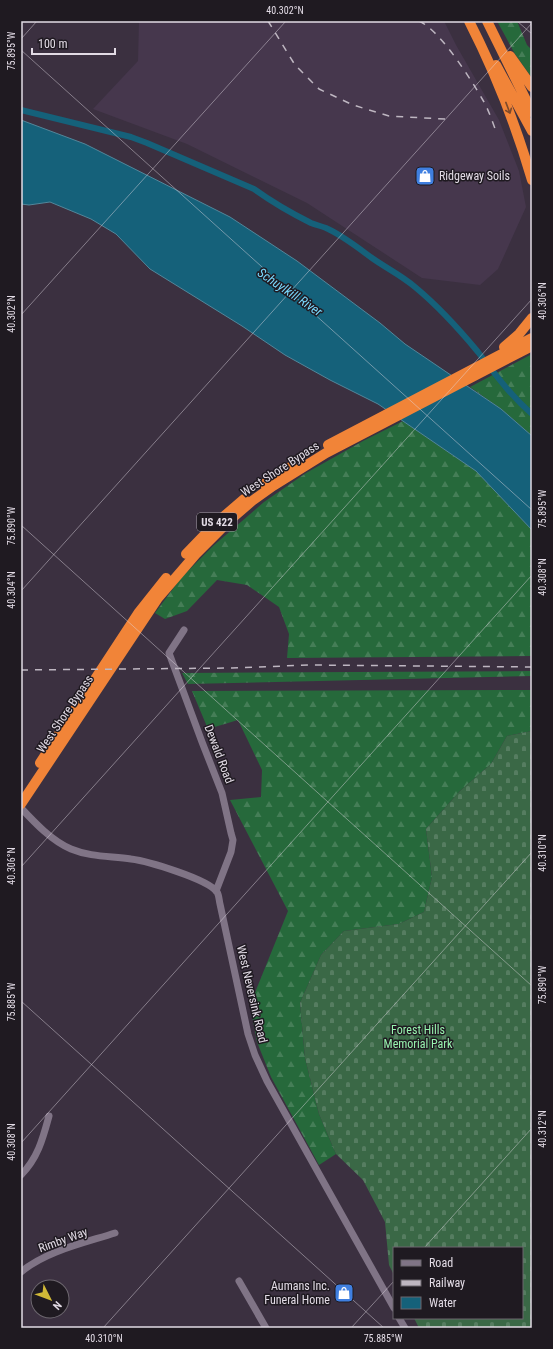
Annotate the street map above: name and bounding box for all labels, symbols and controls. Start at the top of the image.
text: 40.302°N [266,5,304,16]
scale bar [32,30,115,56]
text: 75.895°W [6,31,17,70]
text: 100 m [38,37,68,51]
one-way arrow [504,101,512,113]
shop icon: Ridgeway Soils [414,165,436,187]
place label: Ridgeway Soils [439,169,510,183]
water label: Schuylkill River [255,265,326,320]
text: 40.306°N [537,282,548,320]
text: 40.302°N [6,295,17,333]
street label: West Shore Bypass [238,438,322,500]
text: 75.895°W [537,489,548,528]
text: 75.890°W [6,506,17,545]
road number: US 422 [197,513,237,531]
text: 40.308°N [537,558,548,596]
text: 40.304°N [6,571,17,609]
street label: West Shore Bypass [34,673,96,755]
street label: Dewald Road [201,723,237,785]
text: 40.310°N [537,834,548,872]
text: 40.306°N [6,847,17,885]
street label: West Neversink Road [234,944,270,1044]
text: 75.890°W [537,965,548,1004]
text: 75.885°W [6,982,17,1021]
park label: Forest Hills Memorial Park [384,1023,453,1051]
text: 40.312°N [537,1110,548,1148]
text: 40.308°N [6,1123,17,1161]
street label: Rimby Way [36,1225,90,1255]
legend [393,1247,523,1319]
text: Road [429,1256,453,1270]
text: Railway [429,1276,465,1290]
north arrow [30,1279,70,1319]
place label: Aumans Inc. Funeral Home [264,1279,330,1307]
shop icon: Aumans Inc. Funeral Home [333,1282,355,1304]
text: Water [429,1296,457,1310]
text: N [50,1298,64,1312]
text: 40.310°N [85,1333,123,1344]
text: 75.885°W [364,1333,403,1344]

